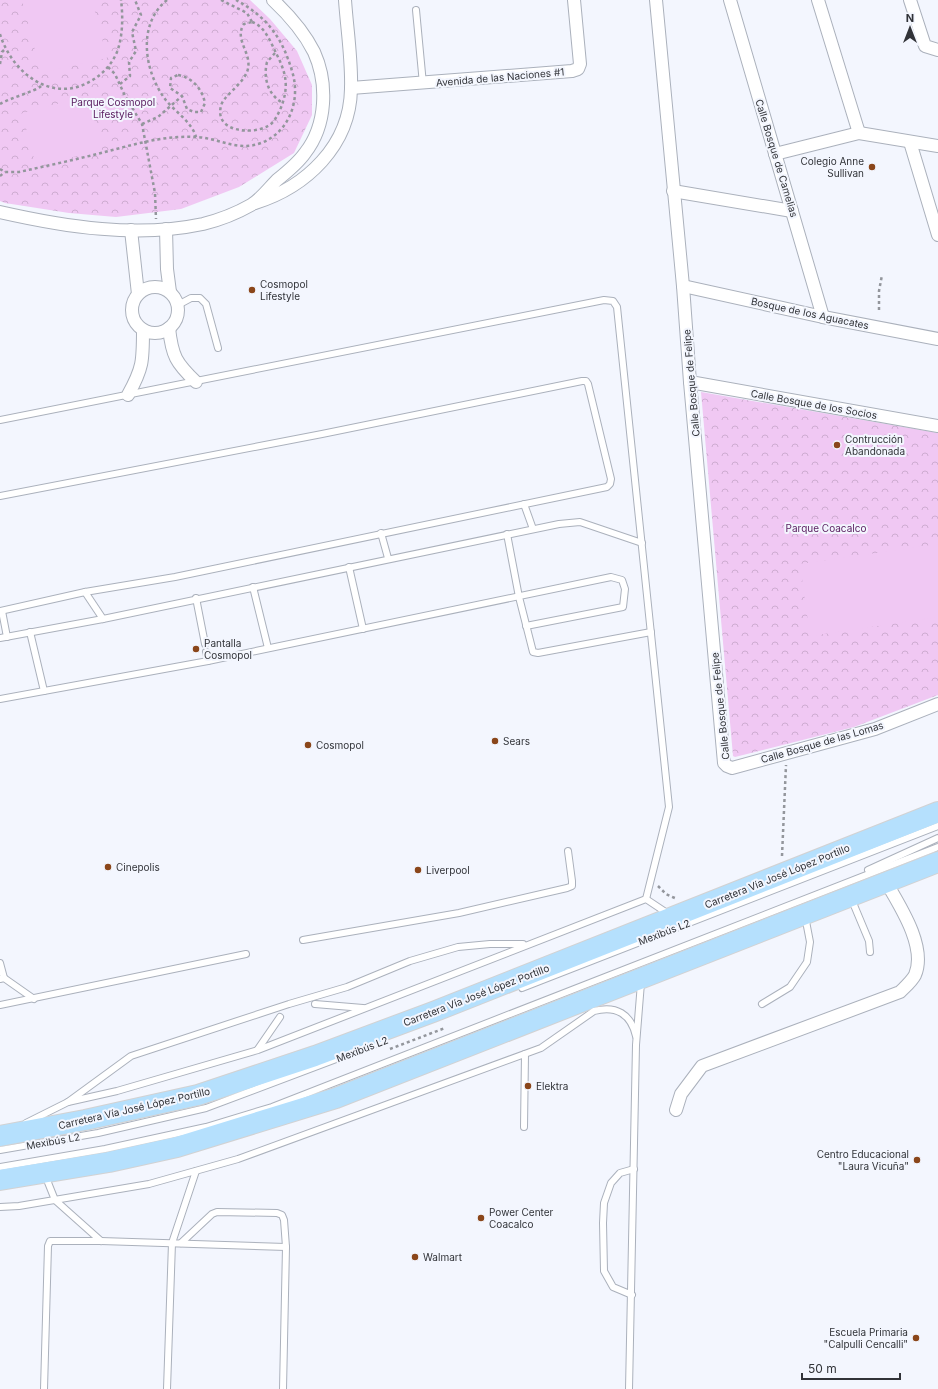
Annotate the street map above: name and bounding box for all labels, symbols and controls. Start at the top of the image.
north arrow [890,8,930,48]
text: N [906,11,914,25]
street label: Avenida de las Naciones #1 [435,65,565,89]
park label: Parque Cosmopol Lifestyle [71,96,155,120]
street label: Calle Bosque de Camelias [753,97,801,219]
place label: Colegio Anne Sullivan [801,155,864,179]
marker: Colegio Anne Sullivan [867,162,877,172]
place label: Cosmopol Lifestyle [260,278,308,302]
marker: Cosmopol Lifestyle [247,285,257,295]
street label: Bosque de los Aguacates [750,295,870,331]
street label: Calle Bosque de Felipe [680,329,702,437]
street label: Calle Bosque de los Socios [750,387,878,421]
place label: Contrucción Abandonada [845,433,905,457]
marker: Contrucción Abandonada [832,440,842,450]
park label: Parque Coacalco [786,522,866,534]
place label: Pantalla Cosmopol [204,637,252,661]
marker: Pantalla Cosmopol [191,644,201,654]
street label: Calle Bosque de Felipe [708,652,732,760]
street label: Calle Bosque de las Lomas [759,719,885,765]
place label: Sears [503,735,530,747]
marker: Sears [490,736,500,746]
place label: Cosmopol [316,739,364,751]
marker: Cosmopol [303,740,313,750]
street label: Carretera Vía José López Portillo [703,841,851,911]
place label: Cinepolis [116,861,160,873]
marker: Cinepolis [103,862,113,872]
place label: Liverpool [426,864,470,876]
marker: Liverpool [413,865,423,875]
street label: Mexibús L2 [636,917,692,947]
street label: Carretera Vía José López Portillo [401,962,551,1028]
street label: Mexibús L2 [334,1034,390,1064]
place label: Elektra [536,1080,568,1092]
marker: Elektra [523,1081,533,1091]
street label: Carretera Vía José López Portillo [57,1085,211,1131]
street label: Mexibús L2 [25,1130,81,1152]
place label: Centro Educacional "Laura Vicuña" [817,1148,909,1172]
marker: Centro Educacional "Laura Vicuña" [912,1155,922,1165]
place label: Power Center Coacalco [489,1206,554,1230]
marker: Power Center Coacalco [476,1213,486,1223]
place label: Walmart [423,1251,463,1263]
marker: Walmart [410,1252,420,1262]
place label: Escuela Primaria "Calpulli Cencalli" [823,1326,908,1350]
marker: Escuela Primaria "Calpulli Cencalli" [911,1333,921,1343]
scale bar [802,1355,900,1381]
text: 50 m [808,1361,837,1376]

